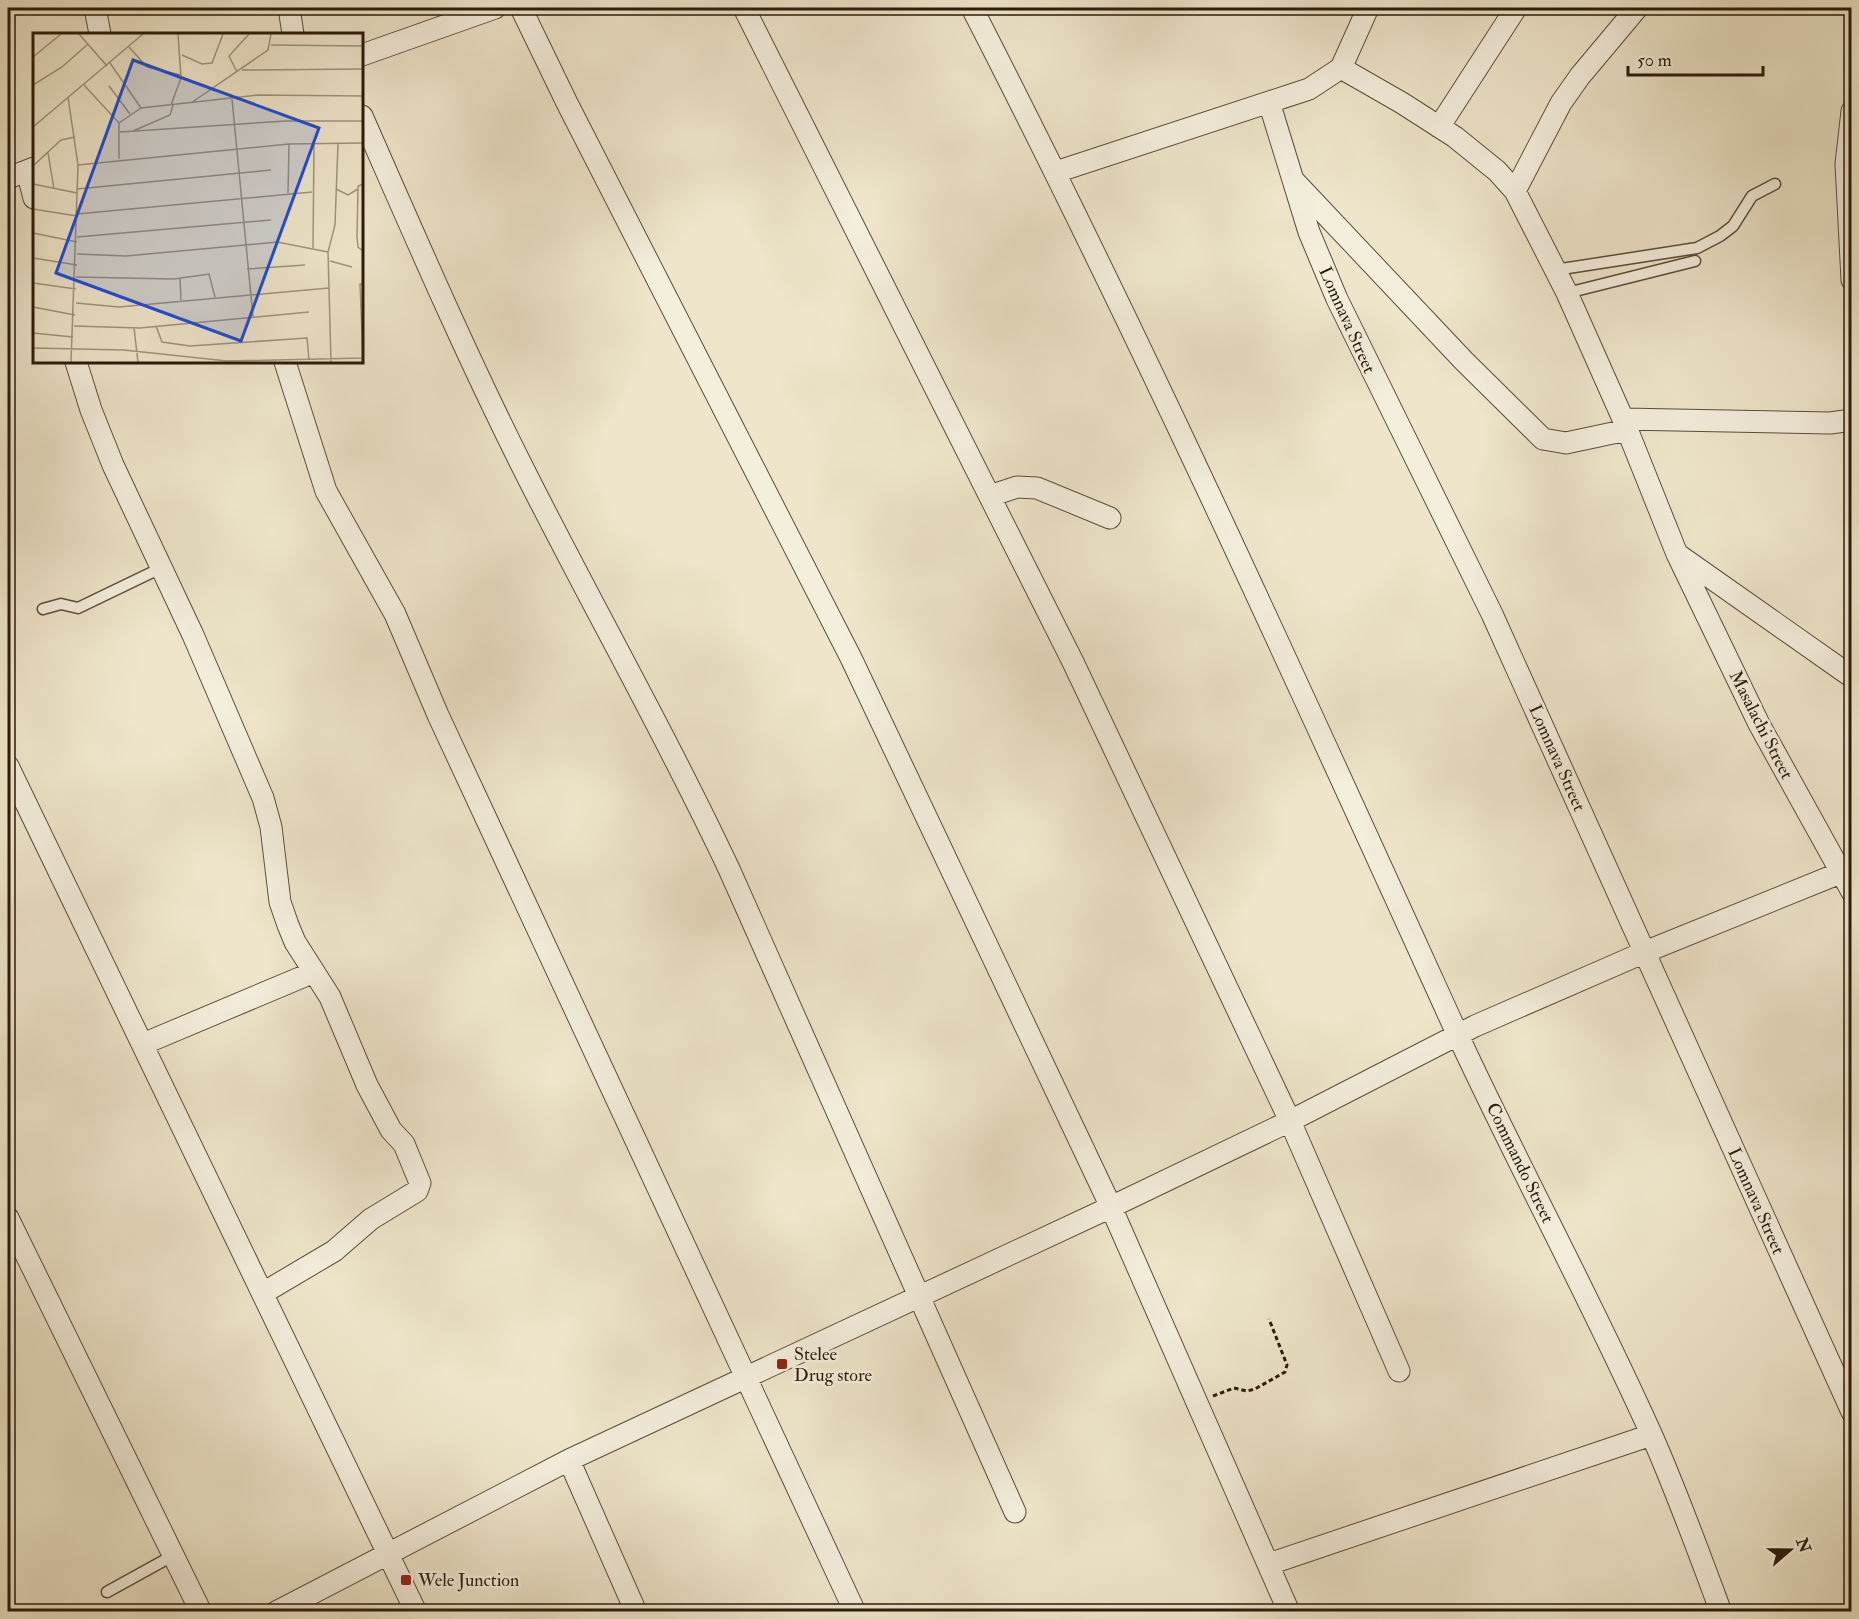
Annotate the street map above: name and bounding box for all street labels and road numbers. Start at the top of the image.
street label: Lomnava Street [1313,263,1381,377]
street label: Masalachi Street [1724,667,1798,783]
street label: Lomnava Street [1523,701,1591,815]
street label: Commando Street [1481,1099,1559,1227]
street label: Lomnava Street [1722,1144,1790,1258]

